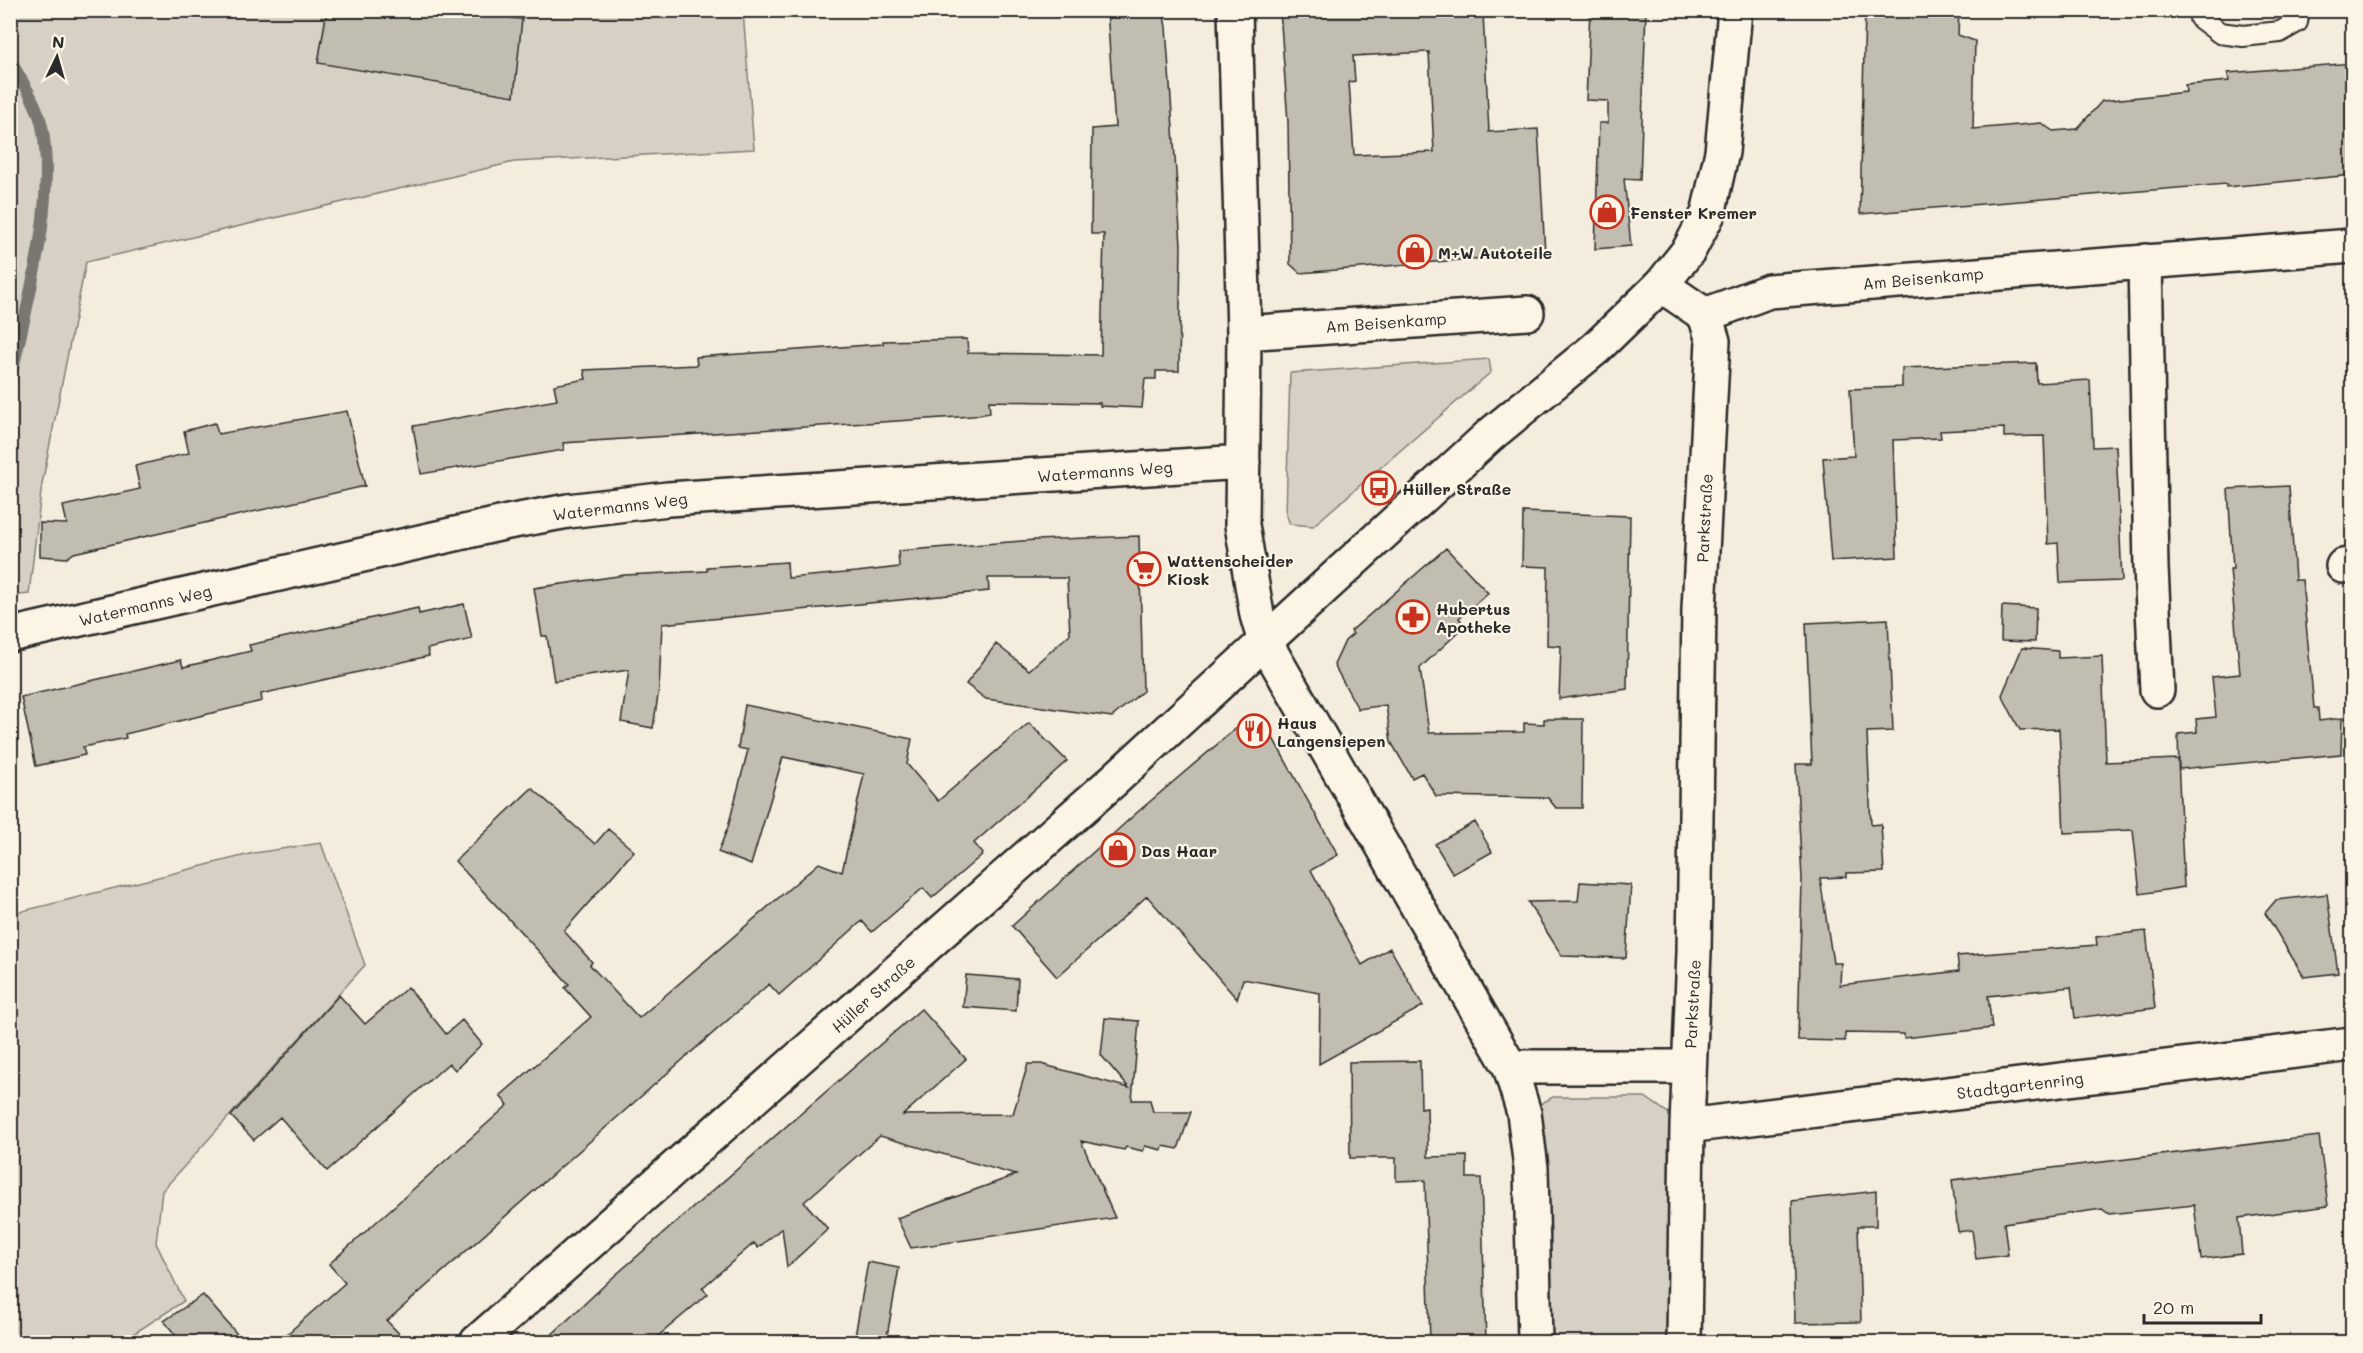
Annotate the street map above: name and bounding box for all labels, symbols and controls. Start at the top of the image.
north arrow [27,27,87,87]
text: N [51,31,65,53]
shop icon: Fenster Kremer [1589,194,1625,230]
place label: Fenster Kremer [1630,202,1757,223]
shop icon: M+W Autoteile [1397,234,1433,270]
place label: M+W Autoteile [1438,242,1552,263]
street label: Am Beisenkamp [1862,262,1984,294]
street label: Am Beisenkamp [1325,307,1447,337]
street label: Watermanns Weg [1037,456,1173,486]
bus stop icon: Hüller Straße [1361,470,1397,506]
street label: Parkstraße [1691,473,1717,563]
place label: Hüller Straße [1402,478,1511,499]
street label: Watermanns Weg [551,487,689,525]
place label: Wattenscheider Kiosk [1167,550,1293,589]
supermarket icon: Wattenscheider Kiosk [1126,551,1162,587]
street label: Watermanns Weg [77,580,213,630]
place label: Hubertus Apotheke [1436,598,1511,637]
pharmacy icon: Hubertus Apotheke [1395,599,1431,635]
place label: Haus Langensiepen [1277,712,1385,751]
restaurant icon: Haus Langensiepen [1236,713,1272,749]
shop icon: Das Haar [1100,832,1136,868]
place label: Das Haar [1141,840,1217,861]
street label: Hüller Straße [827,951,919,1037]
street label: Parkstraße [1679,959,1705,1049]
street label: Stadtgartenring [1956,1067,2084,1103]
scale bar [2144,1287,2261,1325]
text: 20 m [2153,1295,2194,1319]

